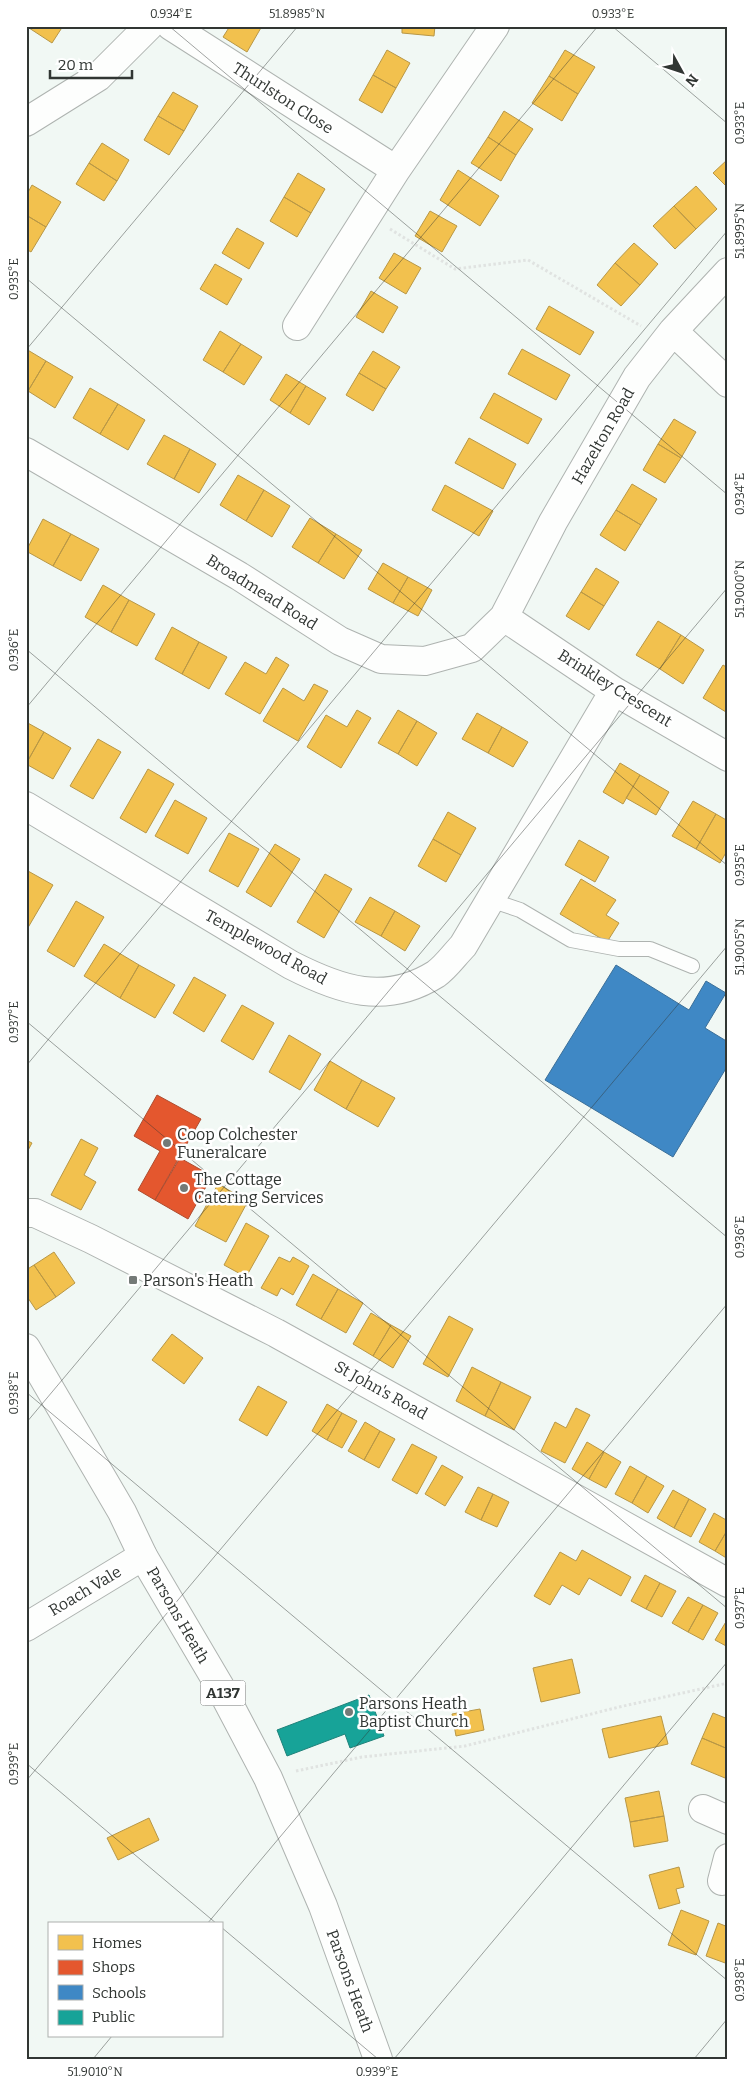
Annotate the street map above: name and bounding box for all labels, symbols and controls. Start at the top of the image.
text: 0.934°E [150,7,192,21]
text: 51.8985°N [269,7,326,21]
text: 0.933°E [592,7,634,21]
scale bar [50,48,132,80]
north arrow [656,48,706,98]
text: 20 m [58,56,94,74]
street label: Thurlston Close [229,58,337,138]
text: N [681,70,702,90]
text: 0.933°E [733,102,747,144]
text: 51.8995°N [733,203,747,259]
text: 0.935°E [7,258,21,300]
street label: Hazelton Road [568,384,638,488]
text: 0.934°E [733,473,747,515]
street label: Broadmead Road [203,550,321,634]
text: 51.9000°N [733,559,747,618]
text: 0.936°E [7,629,21,671]
street label: Brinkley Crescent [555,645,676,731]
text: 0.935°E [733,844,747,886]
street label: Templewood Road [202,906,331,989]
text: 51.9005°N [733,918,747,975]
text: 0.937°E [7,1001,21,1043]
place label: Coop Colchester Funeralcare [177,1125,297,1162]
marker: Coop Colchester Funeralcare [161,1137,173,1149]
place label: The Cottage Catering Services [194,1170,324,1207]
marker: The Cottage Catering Services [178,1182,190,1194]
text: 0.936°E [733,1216,747,1258]
place label: Parson's Heath [143,1271,253,1290]
marker: Parson's Heath [127,1274,139,1286]
street label: St John's Road [331,1357,431,1424]
text: 0.938°E [7,1372,21,1414]
street label: Roach Vale [45,1562,125,1620]
street label: Parsons Heath [143,1563,213,1667]
text: 0.937°E [733,1587,747,1629]
road number: A137 [200,1680,246,1706]
place label: Parsons Heath Baptist Church [359,1694,469,1731]
marker: Parsons Heath Baptist Church [343,1706,355,1718]
text: 0.939°E [7,1743,21,1785]
legend [48,1922,222,2038]
street label: Parsons Heath [323,1927,377,2035]
text: Homes [92,1934,142,1952]
text: Shops [92,1958,135,1976]
text: 0.938°E [733,1959,747,2001]
text: Schools [92,1984,146,2002]
text: Public [92,2008,136,2026]
text: 51.9010°N [67,2065,123,2079]
text: 0.939°E [356,2065,398,2079]

